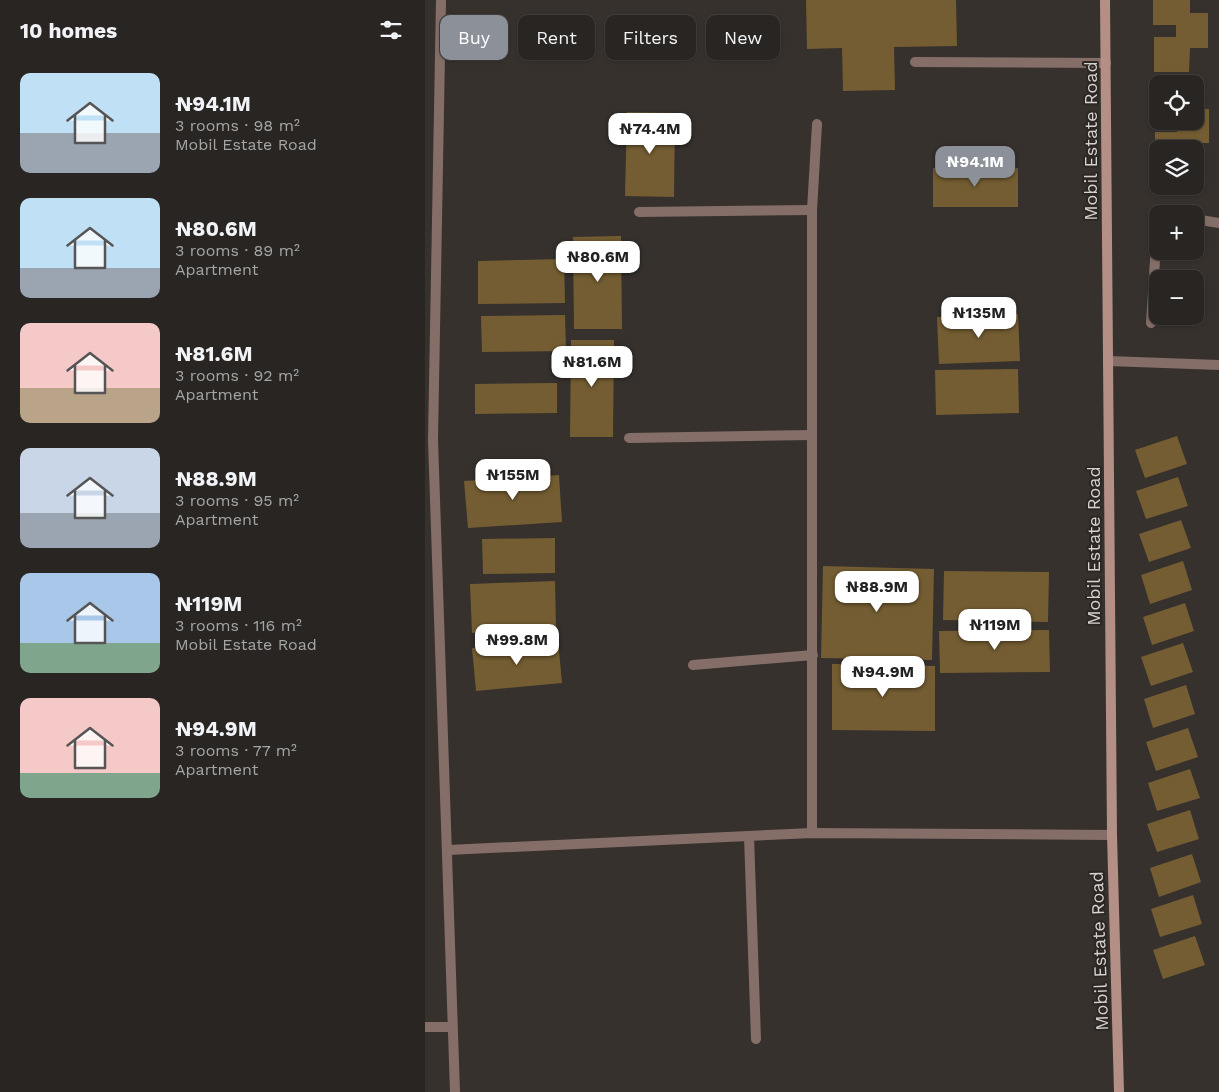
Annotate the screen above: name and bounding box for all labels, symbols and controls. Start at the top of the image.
chip: Buy [440,15,508,60]
chip: Rent [518,15,595,60]
chip: Filters [605,15,696,60]
chip: New [706,15,780,60]
icon: filters [377,16,405,44]
text: 10 homes [20,18,117,43]
street label: Mobil Estate Road [1080,61,1101,221]
map controls [1149,75,1204,325]
button: locate [1149,75,1204,130]
text: ₦94.1M [175,91,251,116]
icon: home [60,93,120,153]
pin: ₦74.4M [609,112,691,155]
text: 3 rooms · 98 m² [175,116,300,135]
text: ₦74.4M [619,119,681,138]
text: Mobil Estate Road [175,135,317,154]
button: layers [1149,140,1204,195]
pin: ₦94.1M [934,146,1016,188]
text: ₦94.1M [946,152,1004,171]
button: + [1149,205,1204,260]
text: ₦80.6M [175,216,257,241]
icon: home [60,218,120,278]
pin: ₦80.6M [557,240,639,283]
text: 3 rooms · 89 m² [175,241,300,260]
text: ₦80.6M [567,247,629,266]
text: Apartment [175,260,258,279]
button: − [1149,270,1204,325]
pin: ₦135M [944,296,1014,339]
text: ₦135M [952,303,1006,322]
text: ₦81.6M [175,341,253,366]
icon: home [60,343,120,403]
pin: ₦81.6M [551,346,633,388]
text: ₦81.6M [562,352,622,371]
text: 3 rooms · 92 m² [175,366,299,385]
text: Apartment [175,385,258,404]
pin: ₦155M [478,458,548,501]
text: ₦155M [486,465,540,484]
text: ₦88.9M [175,466,257,491]
street label: Mobil Estate Road [1083,466,1104,626]
icon: home [60,468,120,528]
text: 3 rooms · 95 m² [175,491,299,510]
text: Apartment [175,510,258,529]
pin: ₦88.9M [836,570,918,613]
text: ₦88.9M [846,577,908,596]
text: ₦119M [175,591,242,616]
icon: home [60,593,120,653]
pin: ₦119M [960,608,1030,651]
text: ₦119M [969,615,1021,634]
text: 3 rooms · 116 m² [175,616,302,635]
pin: ₦99.8M [476,624,558,666]
text: ₦99.8M [486,630,548,649]
text: Mobil Estate Road [175,635,317,654]
pin: ₦94.9M [842,656,924,698]
text: ₦94.9M [852,662,914,681]
text: ₦94.9M [175,716,257,741]
icon: home [60,718,120,778]
text: 3 rooms · 77 m² [175,741,297,760]
text: Apartment [175,760,258,779]
street label: Mobil Estate Road [1086,871,1112,1031]

